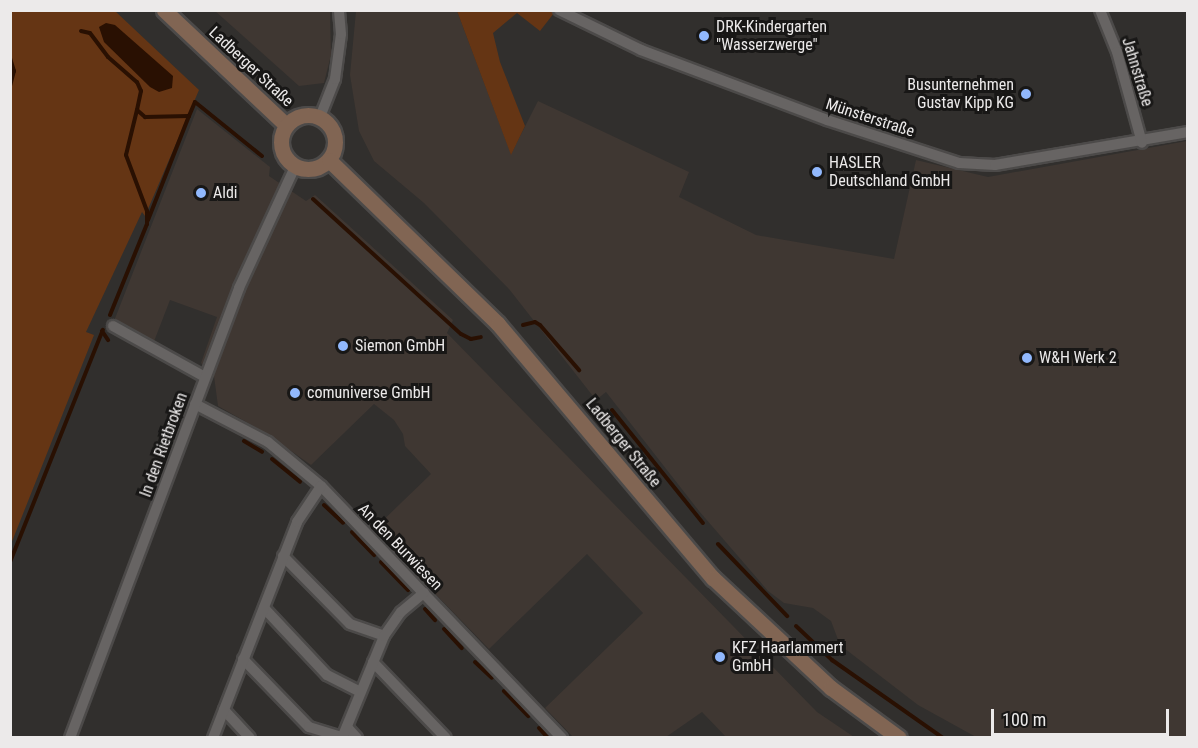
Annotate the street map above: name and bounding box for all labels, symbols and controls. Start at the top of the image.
place label: DRK-Kindergarten "Wasserzwerge" [716,17,827,55]
street label: Ladberger Straße [205,23,297,111]
marker: DRK-Kindergarten "Wasserzwerge" [697,29,711,43]
street label: Jahnstraße [1117,35,1157,109]
place label: Busunternehmen Gustav Kipp KG [907,75,1014,113]
marker: Busunternehmen Gustav Kipp KG [1019,87,1033,101]
street label: Münsterstraße [823,95,917,141]
place label: HASLER Deutschland GmbH [829,153,951,191]
marker: HASLER Deutschland GmbH [810,165,824,179]
place label: Aldi [213,183,238,203]
marker: Aldi [194,186,208,200]
place label: Siemon GmbH [355,336,445,356]
marker: Siemon GmbH [336,339,350,353]
place label: W&H Werk 2 [1039,348,1117,368]
marker: W&H Werk 2 [1020,351,1034,365]
place label: comuniverse GmbH [307,383,431,403]
marker: comuniverse GmbH [288,386,302,400]
street label: In den Rietbroken [136,390,192,500]
street label: Ladberger Straße [581,395,665,491]
street label: An den Burwiesen [354,500,446,594]
place label: KFZ Haarlammert GmbH [732,638,844,676]
marker: KFZ Haarlammert GmbH [713,650,727,664]
scale bar [994,697,1172,735]
text: 100 m [1002,709,1046,730]

